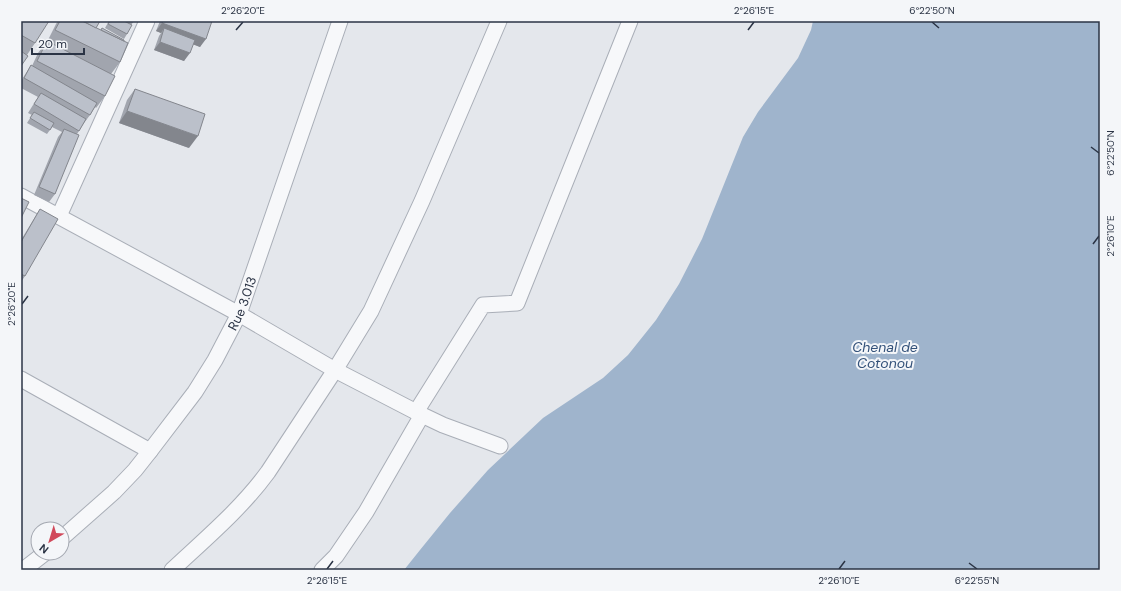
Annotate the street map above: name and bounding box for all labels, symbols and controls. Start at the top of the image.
text: 2°26'20"E [221,4,265,17]
text: 2°26'15"E [734,4,775,17]
text: 6°22'50"N [909,4,955,17]
scale bar [32,30,84,56]
text: 20 m [38,36,67,52]
text: 6°22'50"N [1104,130,1117,176]
text: 2°26'10"E [1104,215,1117,257]
street label: Rue 3.013 [224,274,260,333]
text: 2°26'20"E [5,282,18,326]
water label: Chenal de Cotonou [852,338,918,372]
north arrow [30,521,70,561]
text: N [36,541,51,557]
text: 2°26'15"E [307,574,348,587]
text: 2°26'10"E [818,574,860,587]
text: 6°22'55"N [955,574,999,587]

